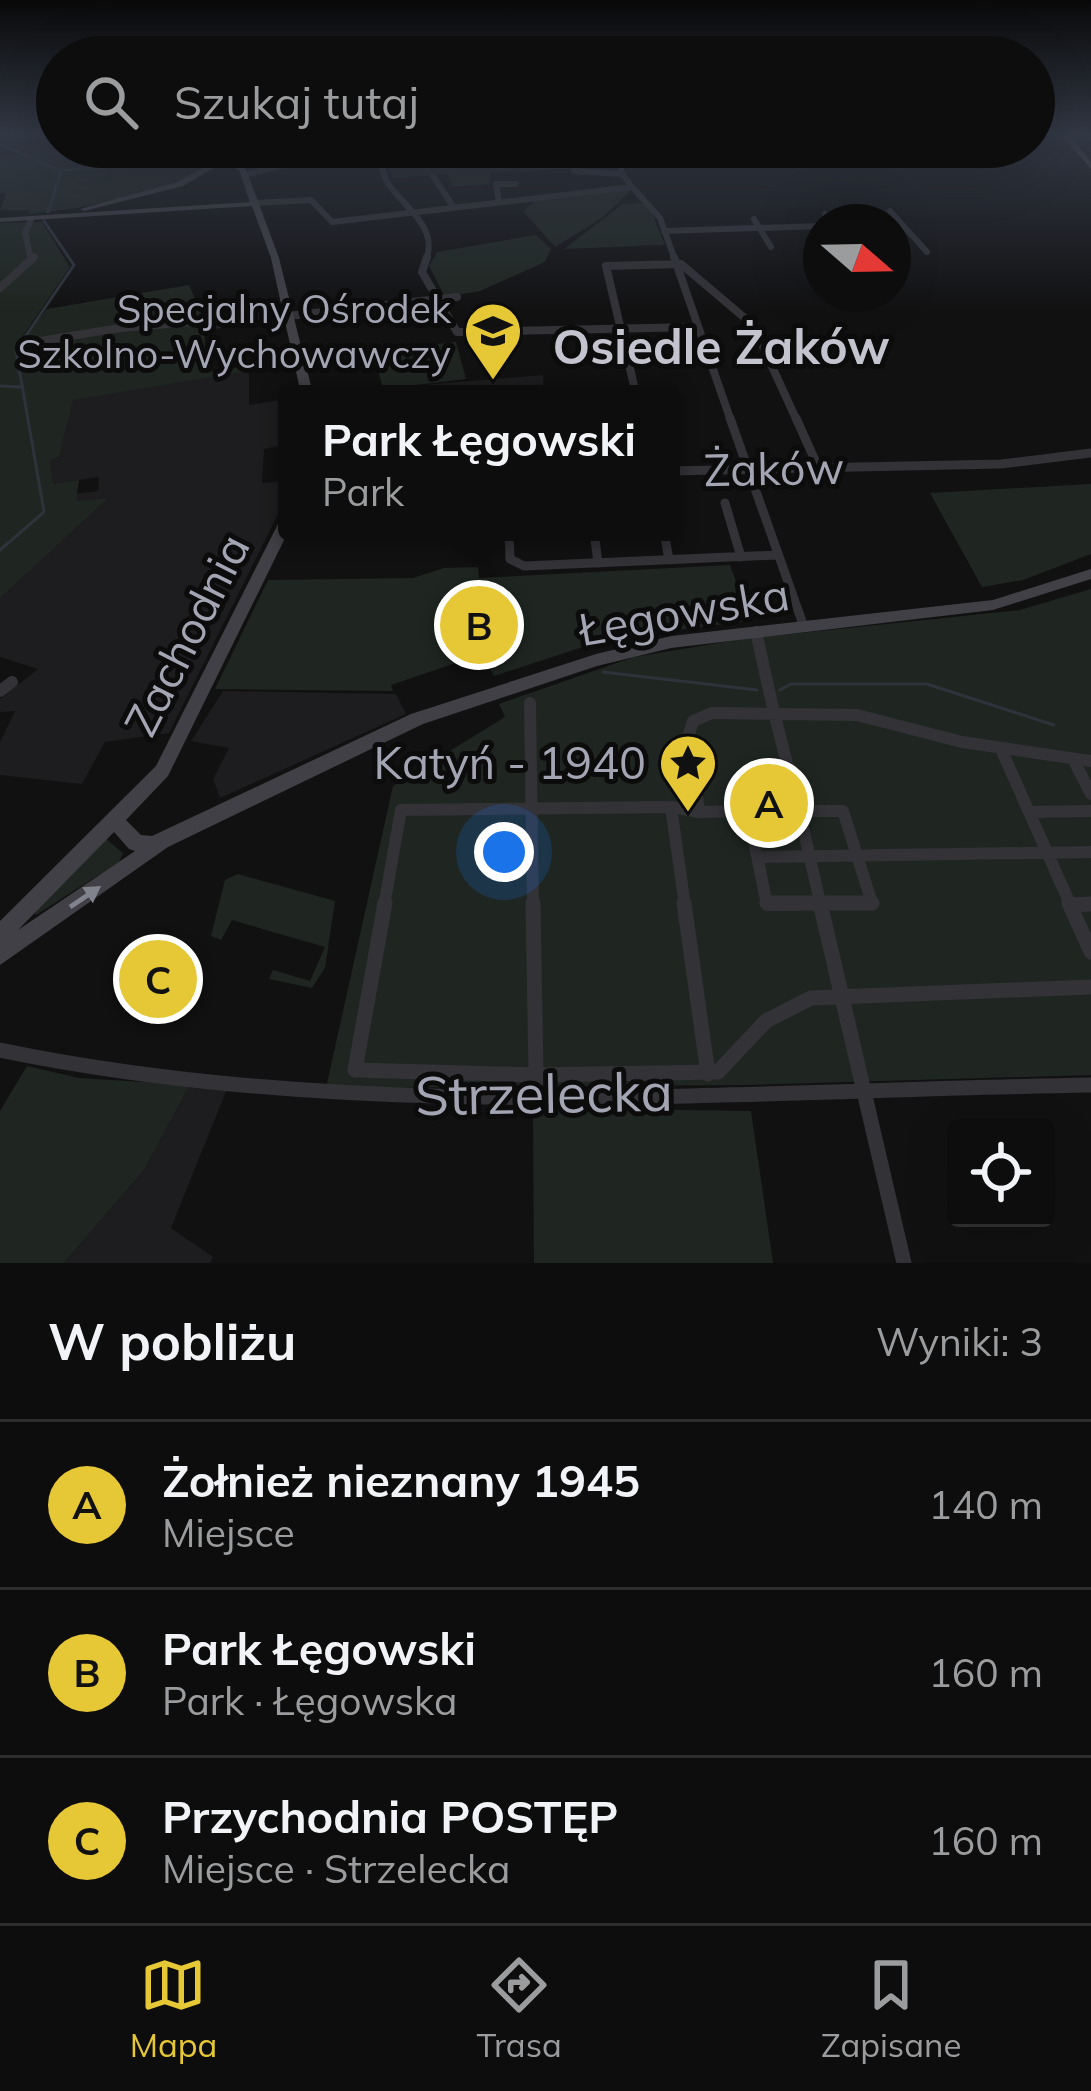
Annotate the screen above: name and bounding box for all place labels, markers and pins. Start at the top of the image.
place label: Specjalny Ośrodek Szkolno-Wychowawczy [18,284,452,378]
school or university icon: Specjalny Ośrodek Szkolno-Wychowawczy [462,300,524,382]
pin: B [440,580,518,670]
place icon: Katyń - 1940 [657,732,719,814]
place label: Katyń - 1940 [373,734,646,790]
pin: A [730,758,808,848]
pin: C [119,934,197,1024]

